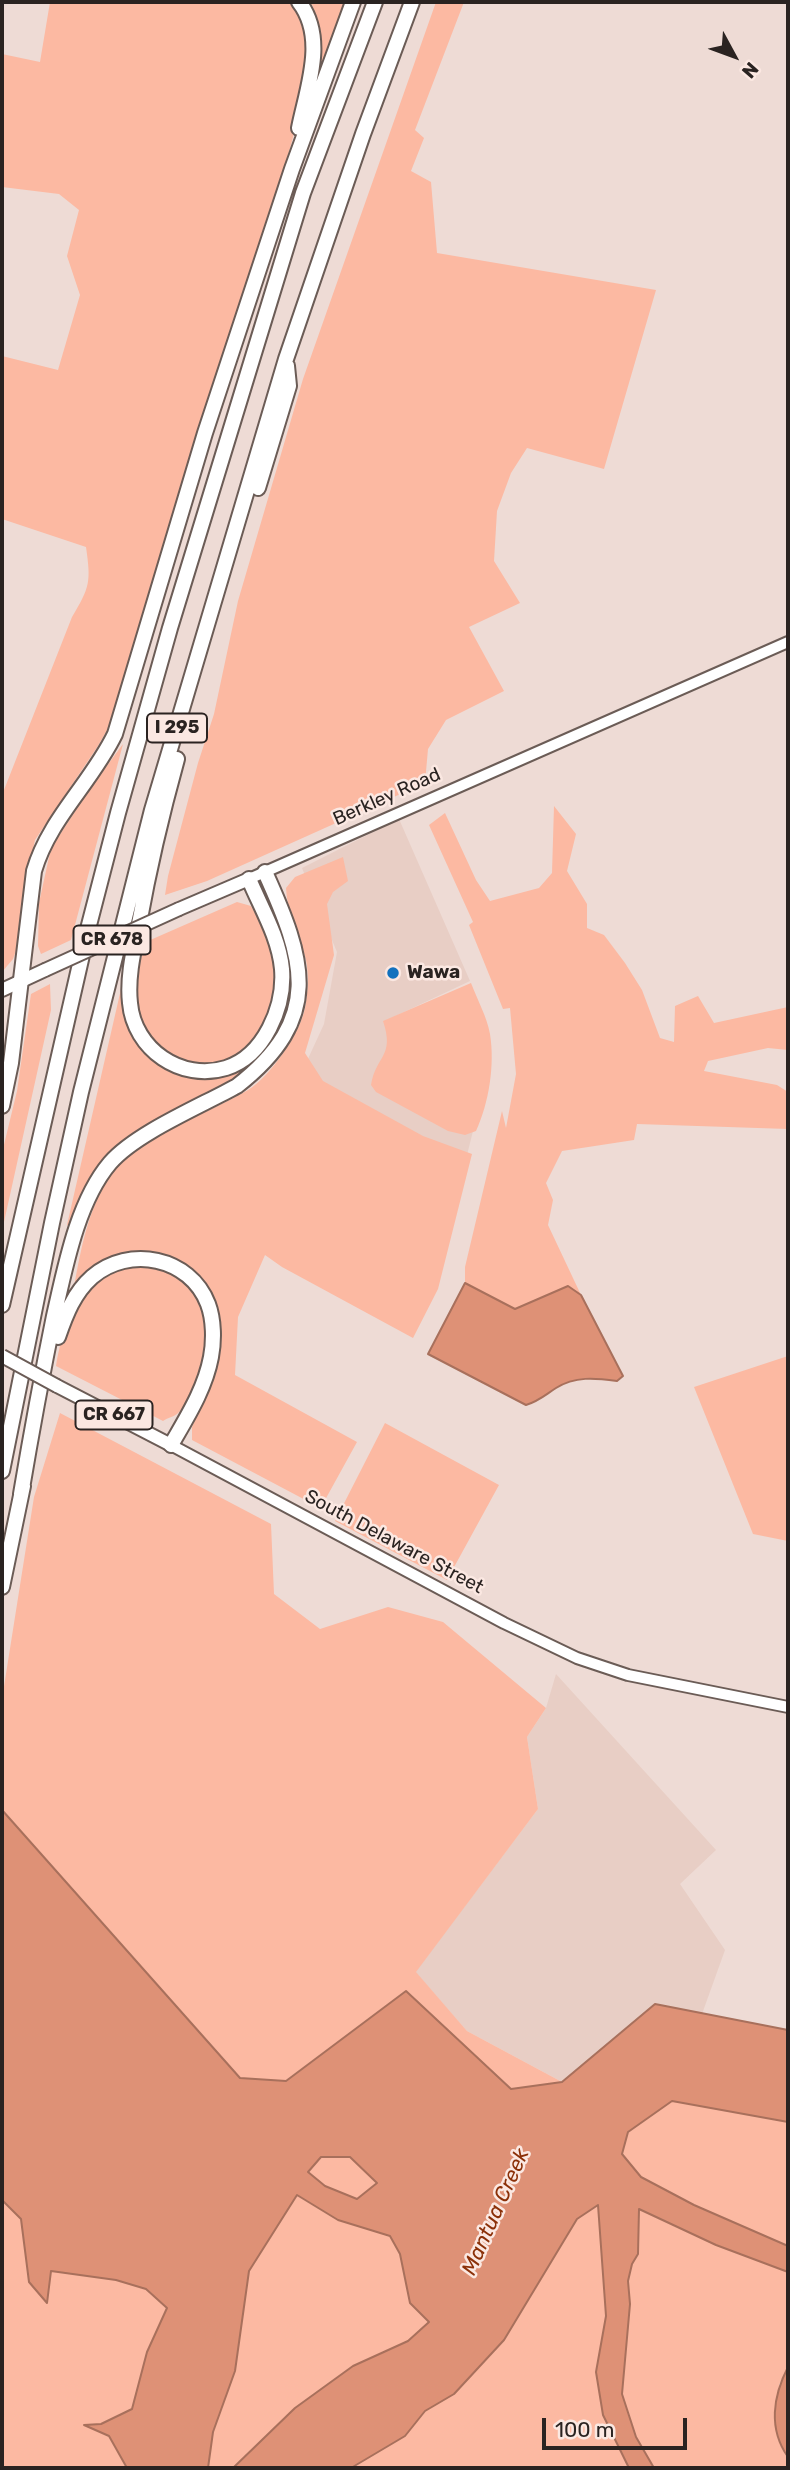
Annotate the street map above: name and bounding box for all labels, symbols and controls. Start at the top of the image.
north arrow [699,21,769,91]
text: N [737,57,763,83]
road number: I 295 [147,714,207,742]
street label: Berkley Road [330,763,444,831]
road number: CR 678 [74,925,150,954]
place label: Wawa [407,962,460,984]
marker: Wawa [385,965,401,981]
road number: CR 667 [76,1400,152,1430]
street label: South Delaware Street [301,1485,487,1599]
water label: Mantua Creek [457,2145,535,2279]
scale bar [545,2404,690,2448]
text: 100 m [555,2417,614,2442]

